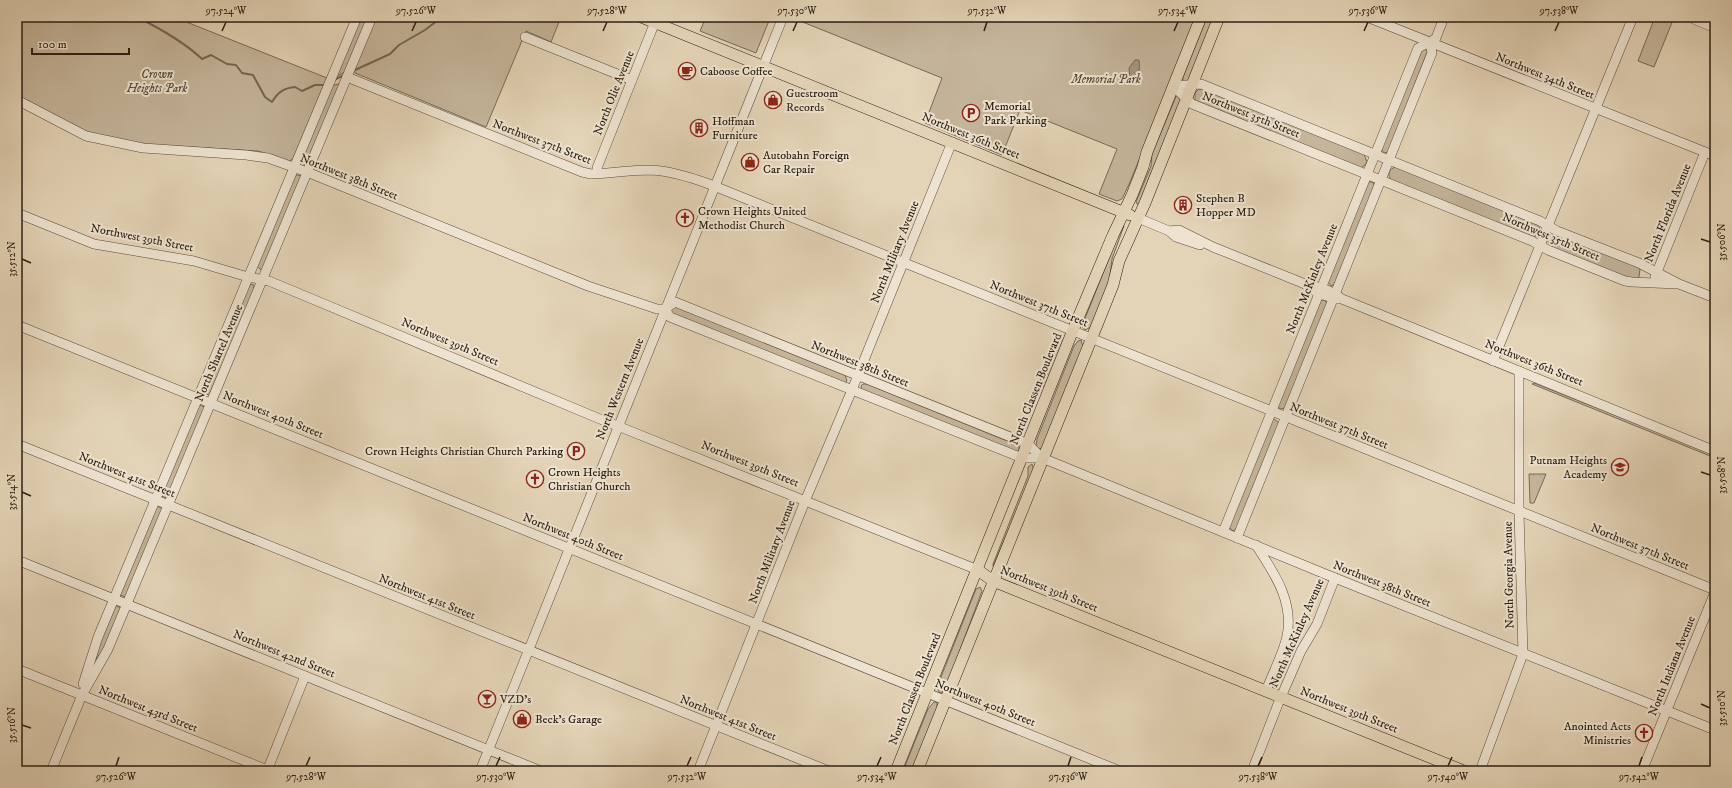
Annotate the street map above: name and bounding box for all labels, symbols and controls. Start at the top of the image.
text: 97.524°W [205,5,247,17]
text: 97.526°W [395,5,437,17]
text: 97.528°W [586,5,628,17]
text: 97.530°W [777,5,817,17]
text: 97.532°W [967,5,1007,17]
text: 97.534°W [1157,5,1198,17]
text: 97.536°W [1348,5,1388,17]
text: 97.538°W [1539,5,1579,17]
scale bar [32,30,129,56]
text: 100 m [38,37,67,52]
street label: North Olie Avenue [590,49,638,137]
street label: Northwest 34th Street [1493,49,1597,103]
cafe icon: Caboose Coffee [677,61,697,81]
place label: Caboose Coffee [700,64,772,79]
park label: Crown Heights Park [126,67,187,96]
park label: Memorial Park [1070,72,1141,87]
place label: Guestroom Records [786,86,838,115]
street label: Northwest 35th Street [1200,88,1302,142]
shop icon: Guestroom Records [763,90,783,110]
place label: Memorial Park Parking [984,99,1047,128]
parking icon: Memorial Park Parking [961,103,981,123]
street label: Northwest 36th Street [920,109,1023,163]
place label: Hoffman Furniture [712,114,758,143]
street label: Northwest 37th Street [490,116,594,168]
building icon: Hoffman Furniture [689,118,709,138]
place label: Autobahn Foreign Car Repair [763,148,850,177]
street label: Northwest 38th Street [298,150,400,204]
shop icon: Autobahn Foreign Car Repair [740,152,760,172]
street label: North Florida Avenue [1641,161,1695,265]
place label: Stephen B Hopper MD [1196,191,1256,220]
building icon: Stephen B Hopper MD [1173,195,1193,215]
street label: North Military Avenue [868,198,922,306]
place label: Crown Heights United Methodist Church [698,204,806,233]
church icon: Crown Heights United Methodist Church [675,208,695,228]
street label: Northwest 35th Street [1500,210,1602,264]
street label: Northwest 39th Street [89,221,195,255]
street label: North McKinley Avenue [1283,222,1341,336]
text: 35.506°N [1716,223,1728,261]
text: 35.512°N [6,241,18,277]
street label: Northwest 37th Street [988,277,1091,331]
street label: North Shartel Avenue [192,302,246,404]
street label: Northwest 39th Street [399,315,501,369]
street label: North Classen Boulevard [1007,331,1065,447]
street label: North Western Avenue [593,336,647,442]
street label: Northwest 36th Street [1483,336,1586,390]
street label: Northwest 38th Street [809,337,911,391]
street label: Northwest 40th Street [220,388,326,442]
street label: Northwest 37th Street [1288,399,1391,453]
street label: Northwest 39th Street [699,437,801,491]
parking icon: Crown Heights Christian Church Parking [566,441,586,461]
place label: Crown Heights Christian Church Parking [365,444,563,459]
street label: Northwest 41st Street [76,449,178,501]
place label: Putnam Heights Academy [1530,453,1607,482]
text: 35.508°N [1716,456,1728,494]
school or university icon: Putnam Heights Academy [1610,457,1630,477]
place label: Crown Heights Christian Church [548,465,631,494]
church icon: Crown Heights Christian Church [525,469,545,489]
text: 35.514°N [6,474,18,510]
street label: North Military Avenue [745,498,799,606]
street label: Northwest 40th Street [520,510,626,564]
street label: Northwest 37th Street [1589,520,1692,574]
street label: North Georgia Avenue [1501,521,1517,629]
street label: Northwest 38th Street [1331,557,1433,611]
street label: Northwest 39th Street [998,562,1100,616]
street label: Northwest 41st Street [376,571,478,623]
street label: North McKinley Avenue [1266,576,1328,690]
street label: North Indiana Avenue [1645,614,1699,718]
street label: Northwest 42nd Street [231,627,337,681]
street label: North Classen Boulevard [886,631,944,747]
street label: Northwest 40th Street [932,676,1038,730]
street label: Northwest 43rd Street [96,682,200,736]
street label: Northwest 39th Street [1298,683,1400,737]
bar icon: VZD's [477,689,497,709]
text: 35.510°N [1716,690,1728,726]
place label: VZD's [499,692,531,707]
street label: Northwest 41st Street [677,692,779,744]
text: 35.516°N [6,707,18,743]
shop icon: Beck's Garage [512,709,532,729]
place label: Beck's Garage [535,712,602,727]
place label: Anointed Acts Ministries [1564,719,1631,748]
church icon: Anointed Acts Ministries [1634,723,1654,743]
text: 97.526°W [95,771,137,783]
text: 97.528°W [285,771,327,783]
text: 97.530°W [476,771,516,783]
text: 97.532°W [667,771,707,783]
text: 97.534°W [856,771,897,783]
text: 97.536°W [1048,771,1088,783]
text: 97.538°W [1238,771,1278,783]
text: 97.540°W [1427,771,1469,783]
text: 97.542°W [1618,771,1660,783]

